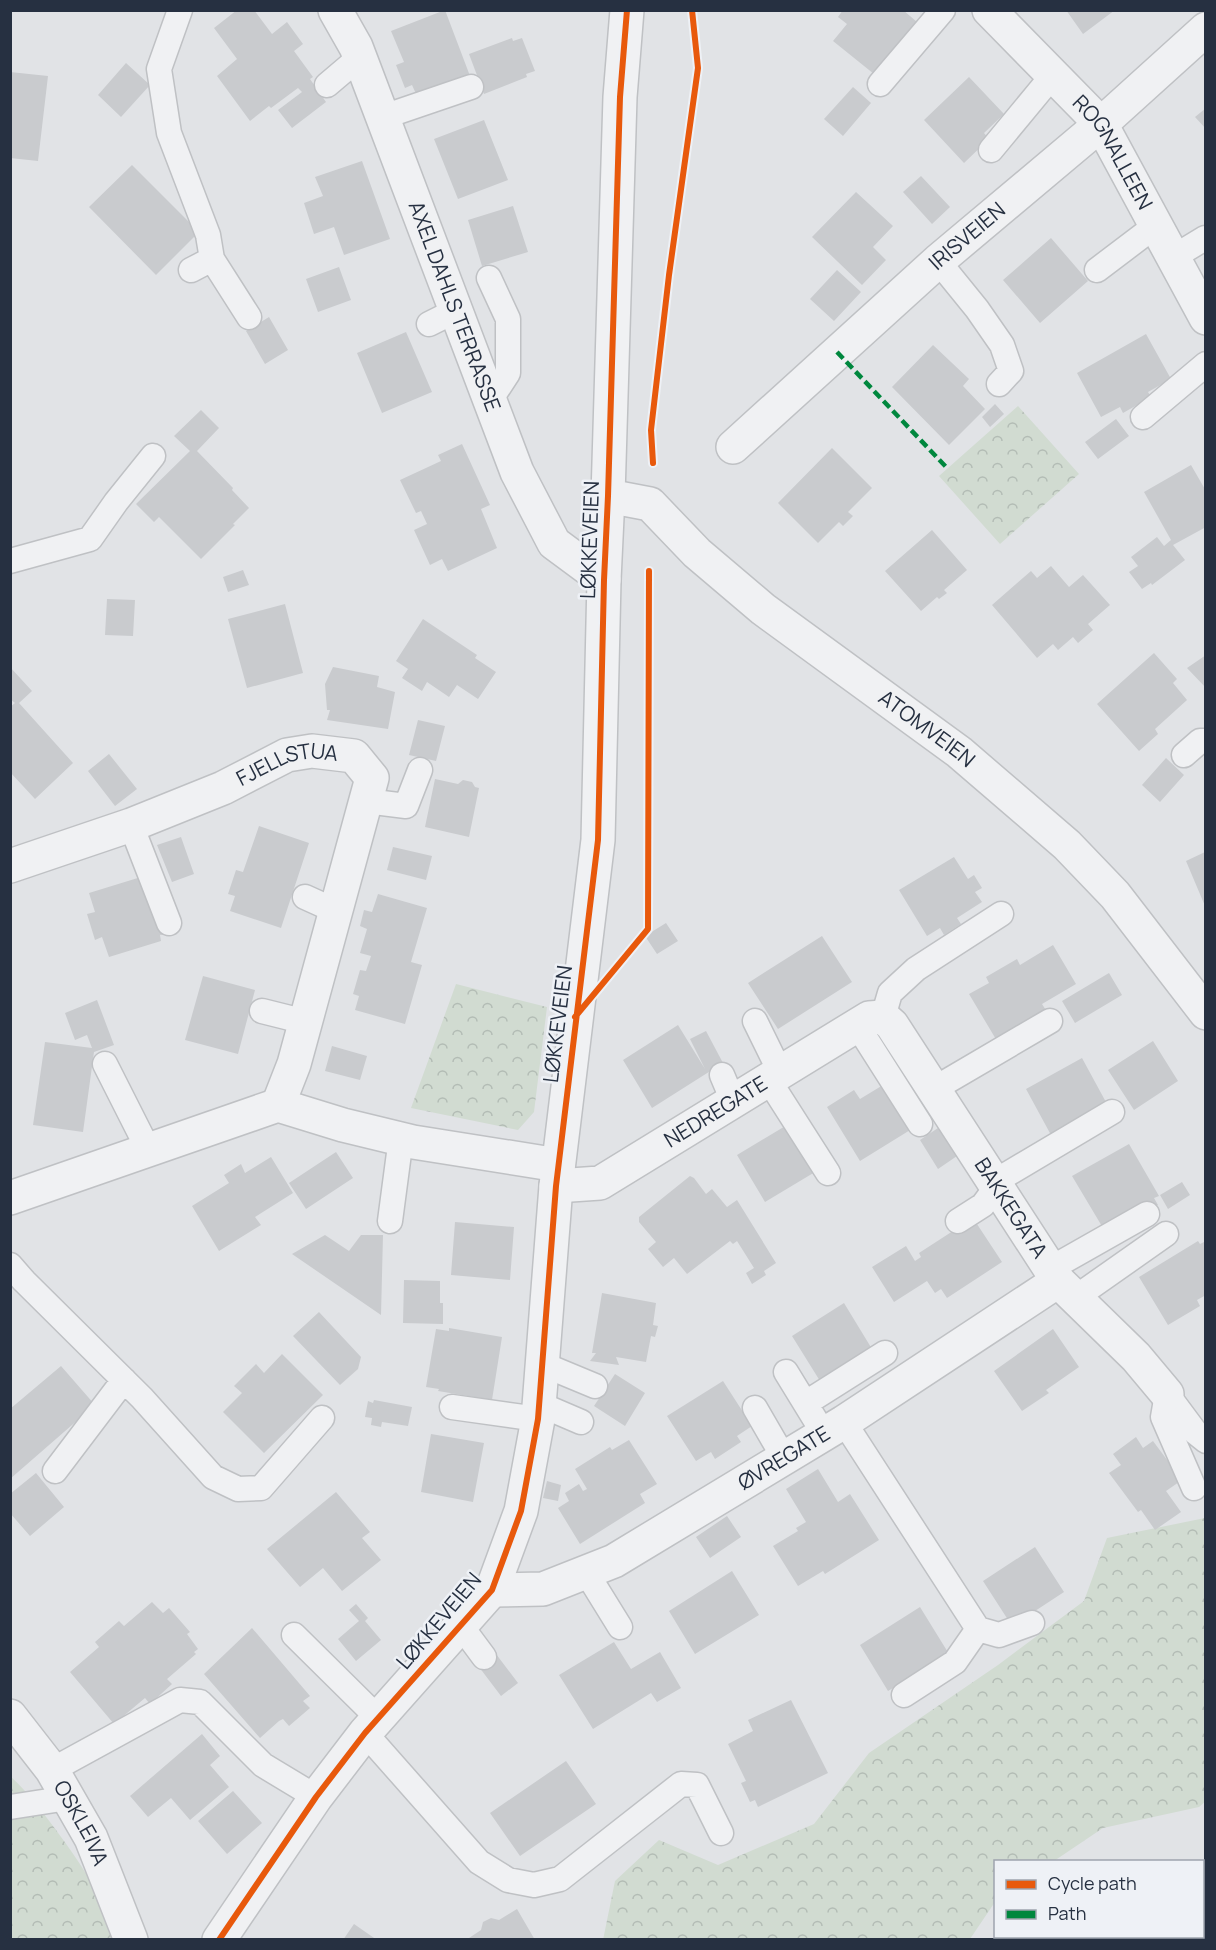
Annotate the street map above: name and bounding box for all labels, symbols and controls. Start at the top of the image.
street label: ROGNALLEEN [1067,88,1160,214]
street label: IRISVEIEN [922,195,1011,276]
street label: AXEL DAHLS TERRASSE [403,197,508,415]
street label: LØKKEVEIEN [573,480,605,600]
street label: ATOMVEIEN [873,683,982,773]
street label: FJELLSTUA [231,736,340,792]
street label: LØKKEVEIEN [536,963,578,1084]
street label: NEDREGATE [659,1069,772,1153]
street label: BAKKEGATA [969,1152,1054,1263]
street label: ØVREGATE [732,1419,835,1496]
street label: LØKKEVEIEN [389,1566,487,1675]
street label: OSKLEIVA [48,1775,115,1869]
legend [994,1860,1204,1938]
text: Cycle path [1048,1871,1137,1895]
text: Path [1048,1901,1086,1925]

